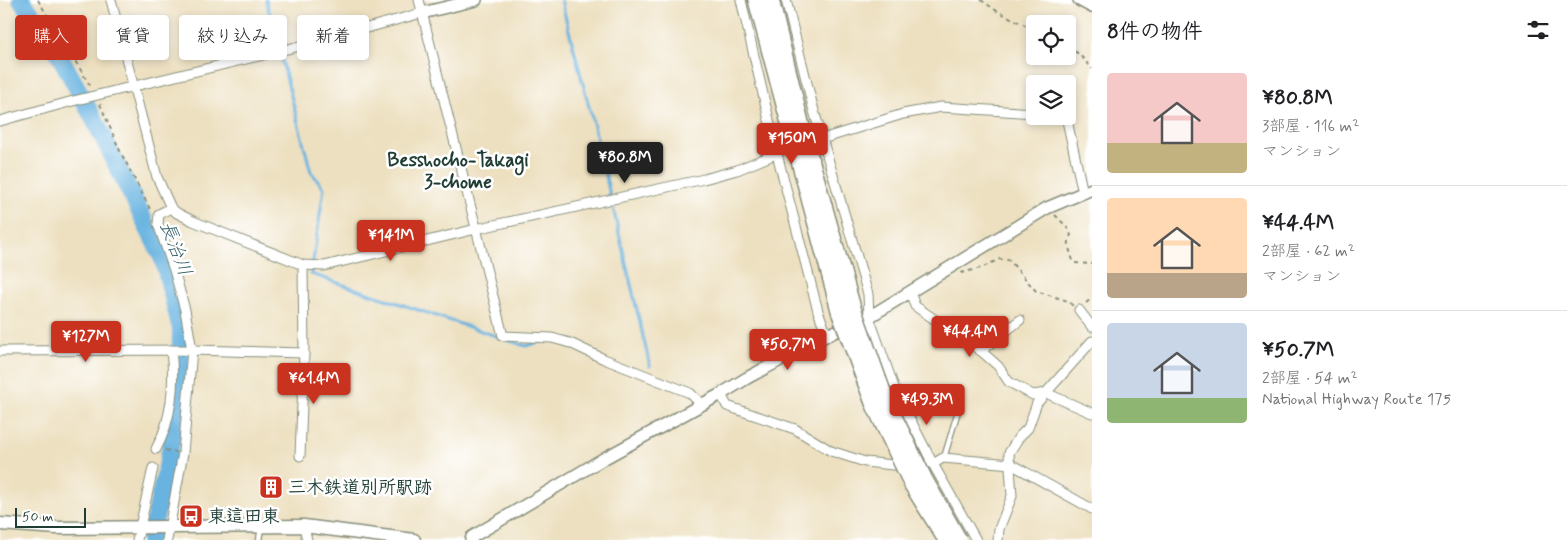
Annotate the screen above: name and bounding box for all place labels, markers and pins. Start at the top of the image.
pin: ¥150M [757,122,827,165]
pin: ¥80.8M [584,142,666,184]
pin: ¥141M [356,220,426,262]
pin: ¥44.4M [929,316,1011,358]
pin: ¥127M [51,320,121,363]
pin: ¥50.7M [747,328,829,371]
pin: ¥61.4M [273,362,355,405]
pin: ¥49.3M [886,384,968,426]
building icon: 三木鉄道別所駅跡 [258,474,284,500]
place label: 三木鉄道別所駅跡 [288,476,432,500]
bus stop icon: 東這田東 [178,503,204,529]
place label: 東這田東 [208,505,280,529]

